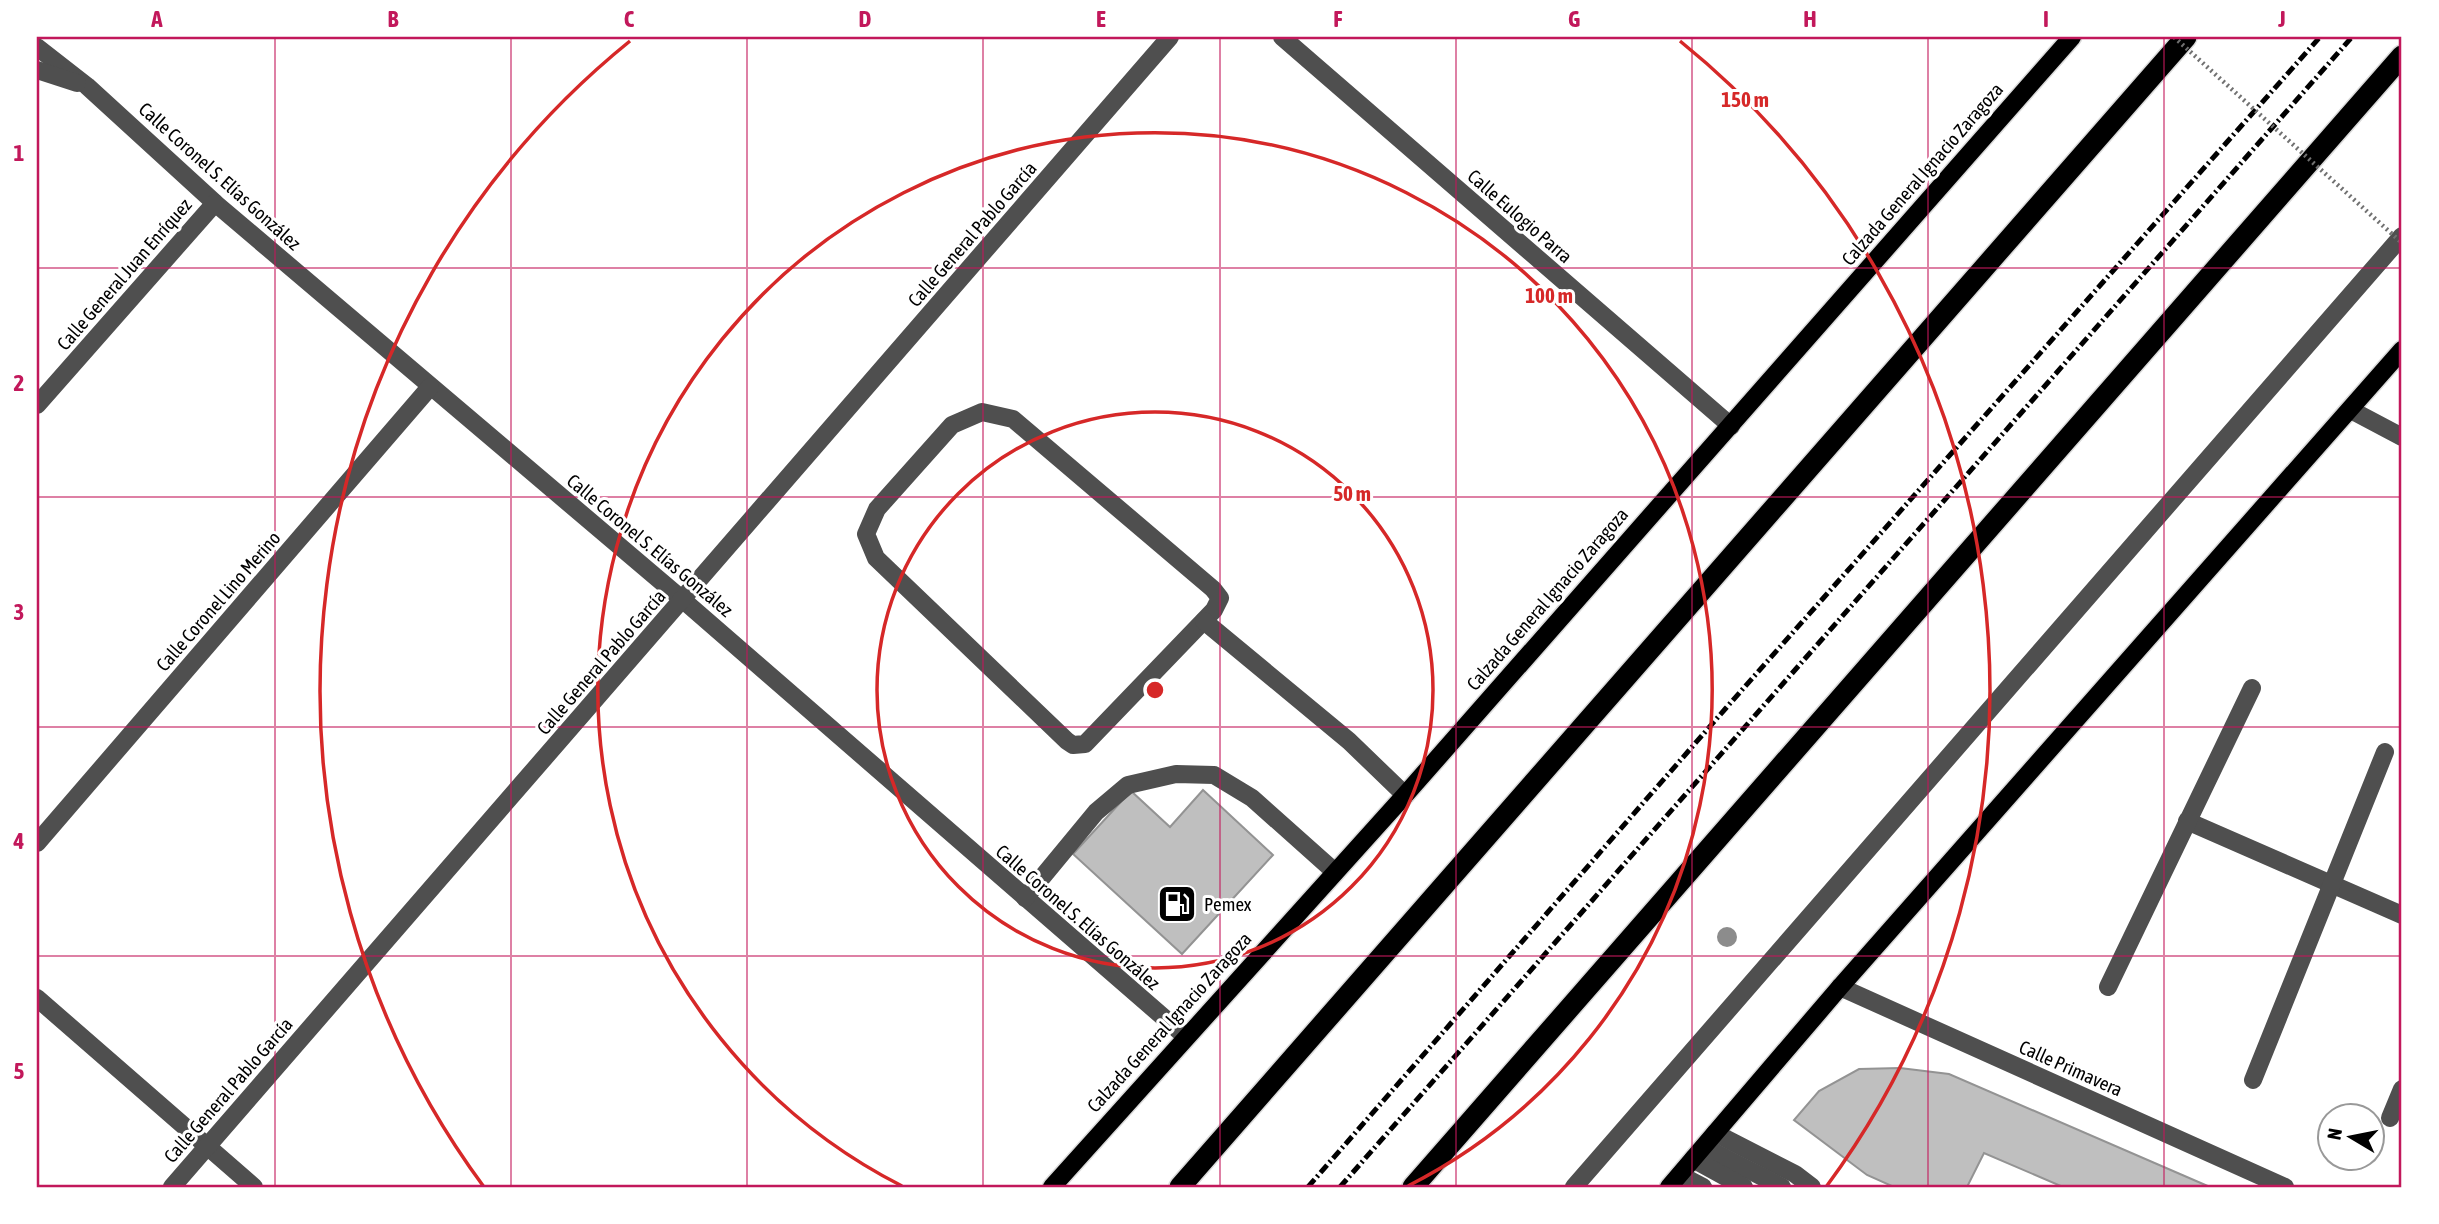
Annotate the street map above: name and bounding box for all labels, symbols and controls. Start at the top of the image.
text: A [150,6,163,32]
text: B [388,6,399,32]
text: C [624,6,635,32]
text: D [859,6,872,32]
text: E [1096,6,1106,32]
text: F [1333,6,1343,32]
text: G [1568,6,1580,32]
text: H [1803,6,1817,32]
text: I [2043,6,2049,32]
text: J [2277,6,2286,32]
street label: Calzada General Ignacio Zaragoza [1837,78,2007,270]
text: 150 m [1721,87,1769,111]
street label: Calle Coronel S. Elías González [135,98,305,254]
text: 1 [14,140,25,166]
street label: Calle General Pablo García [903,157,1041,311]
street label: Calle Eulogio Parra [1463,165,1577,267]
street label: Calle General Juan Enríquez [52,194,196,354]
text: 100 m [1525,283,1573,307]
text: 2 [14,370,24,396]
street label: Calle Coronel S. Elías González [563,469,738,621]
text: 50 m [1333,481,1371,505]
street label: Calzada General Ignacio Zaragoza [1462,503,1632,695]
street label: Calle Coronel Lino Merino [151,527,285,675]
street label: Calle General Pablo García [532,585,670,739]
text: 3 [14,599,24,625]
centre of rings [1143,678,1167,702]
text: 4 [13,828,25,854]
street label: Calle Coronel S. Elías González [992,840,1165,994]
fuel station icon: Pemex [1156,883,1198,925]
place label: Pemex [1204,893,1252,915]
street label: Calzada General Ignacio Zaragoza [1082,928,1256,1116]
street label: Calle General Pablo García [159,1013,297,1167]
street label: Calle Primavera [2016,1035,2126,1101]
text: 5 [14,1058,25,1084]
north arrow [2316,1102,2386,1172]
text: N [2322,1127,2346,1141]

